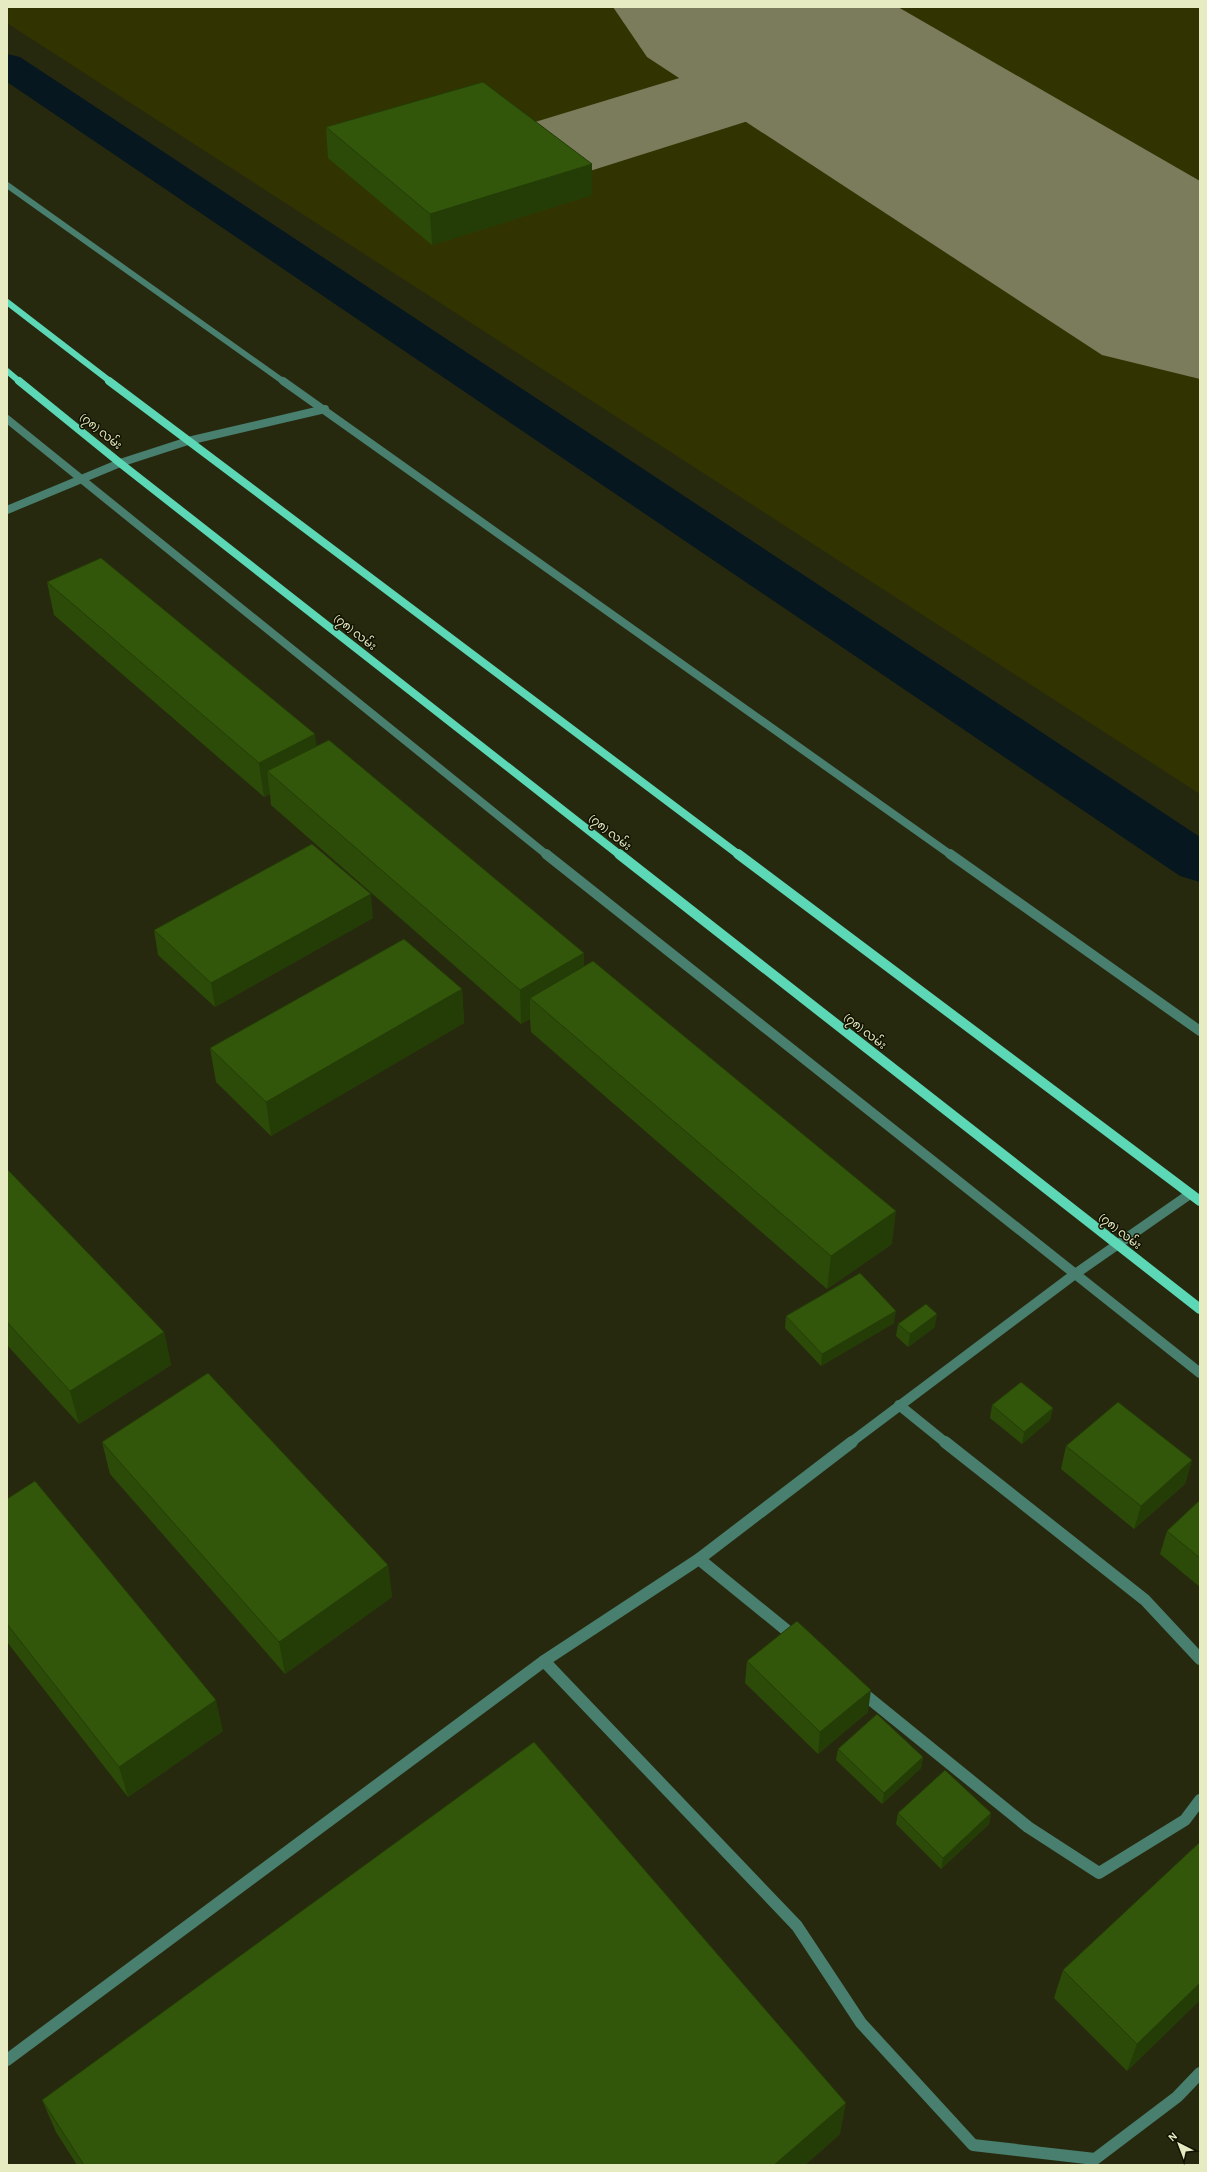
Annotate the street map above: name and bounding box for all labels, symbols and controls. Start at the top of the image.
street label: (၇၈) လမ်း [75,408,126,455]
street label: (၇၈) လမ်း [329,609,380,655]
street label: (၇၈) လမ်း [584,809,635,855]
street label: (၇၈) လမ်း [839,1008,890,1054]
street label: (၇၈) လမ်း [1094,1208,1145,1254]
north arrow [1159,2124,1199,2164]
text: N [1166,2130,1179,2144]

